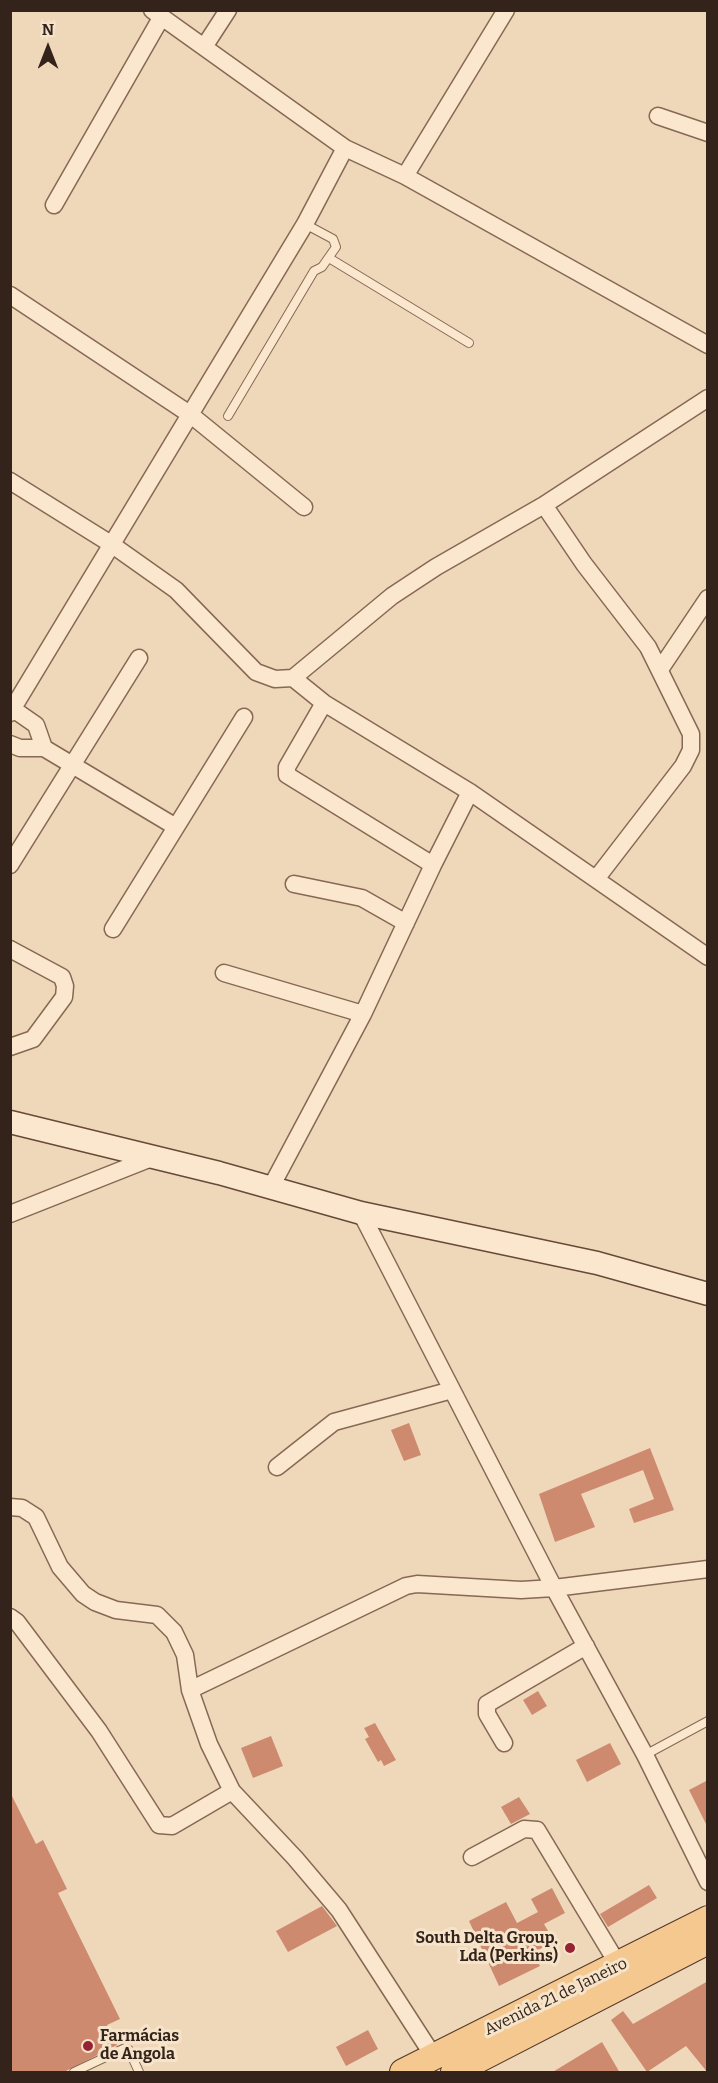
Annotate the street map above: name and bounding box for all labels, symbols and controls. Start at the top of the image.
north arrow [18,18,78,78]
text: N [42,20,54,39]
place label: South Delta Group, Lda (Perkins) [415,1929,558,1967]
marker: South Delta Group, Lda (Perkins) [563,1941,577,1955]
street label: Avenida 21 de Janeiro [481,1954,631,2040]
place label: Farmácias de Angola [100,2027,179,2065]
marker: Farmácias de Angola [81,2039,95,2053]

